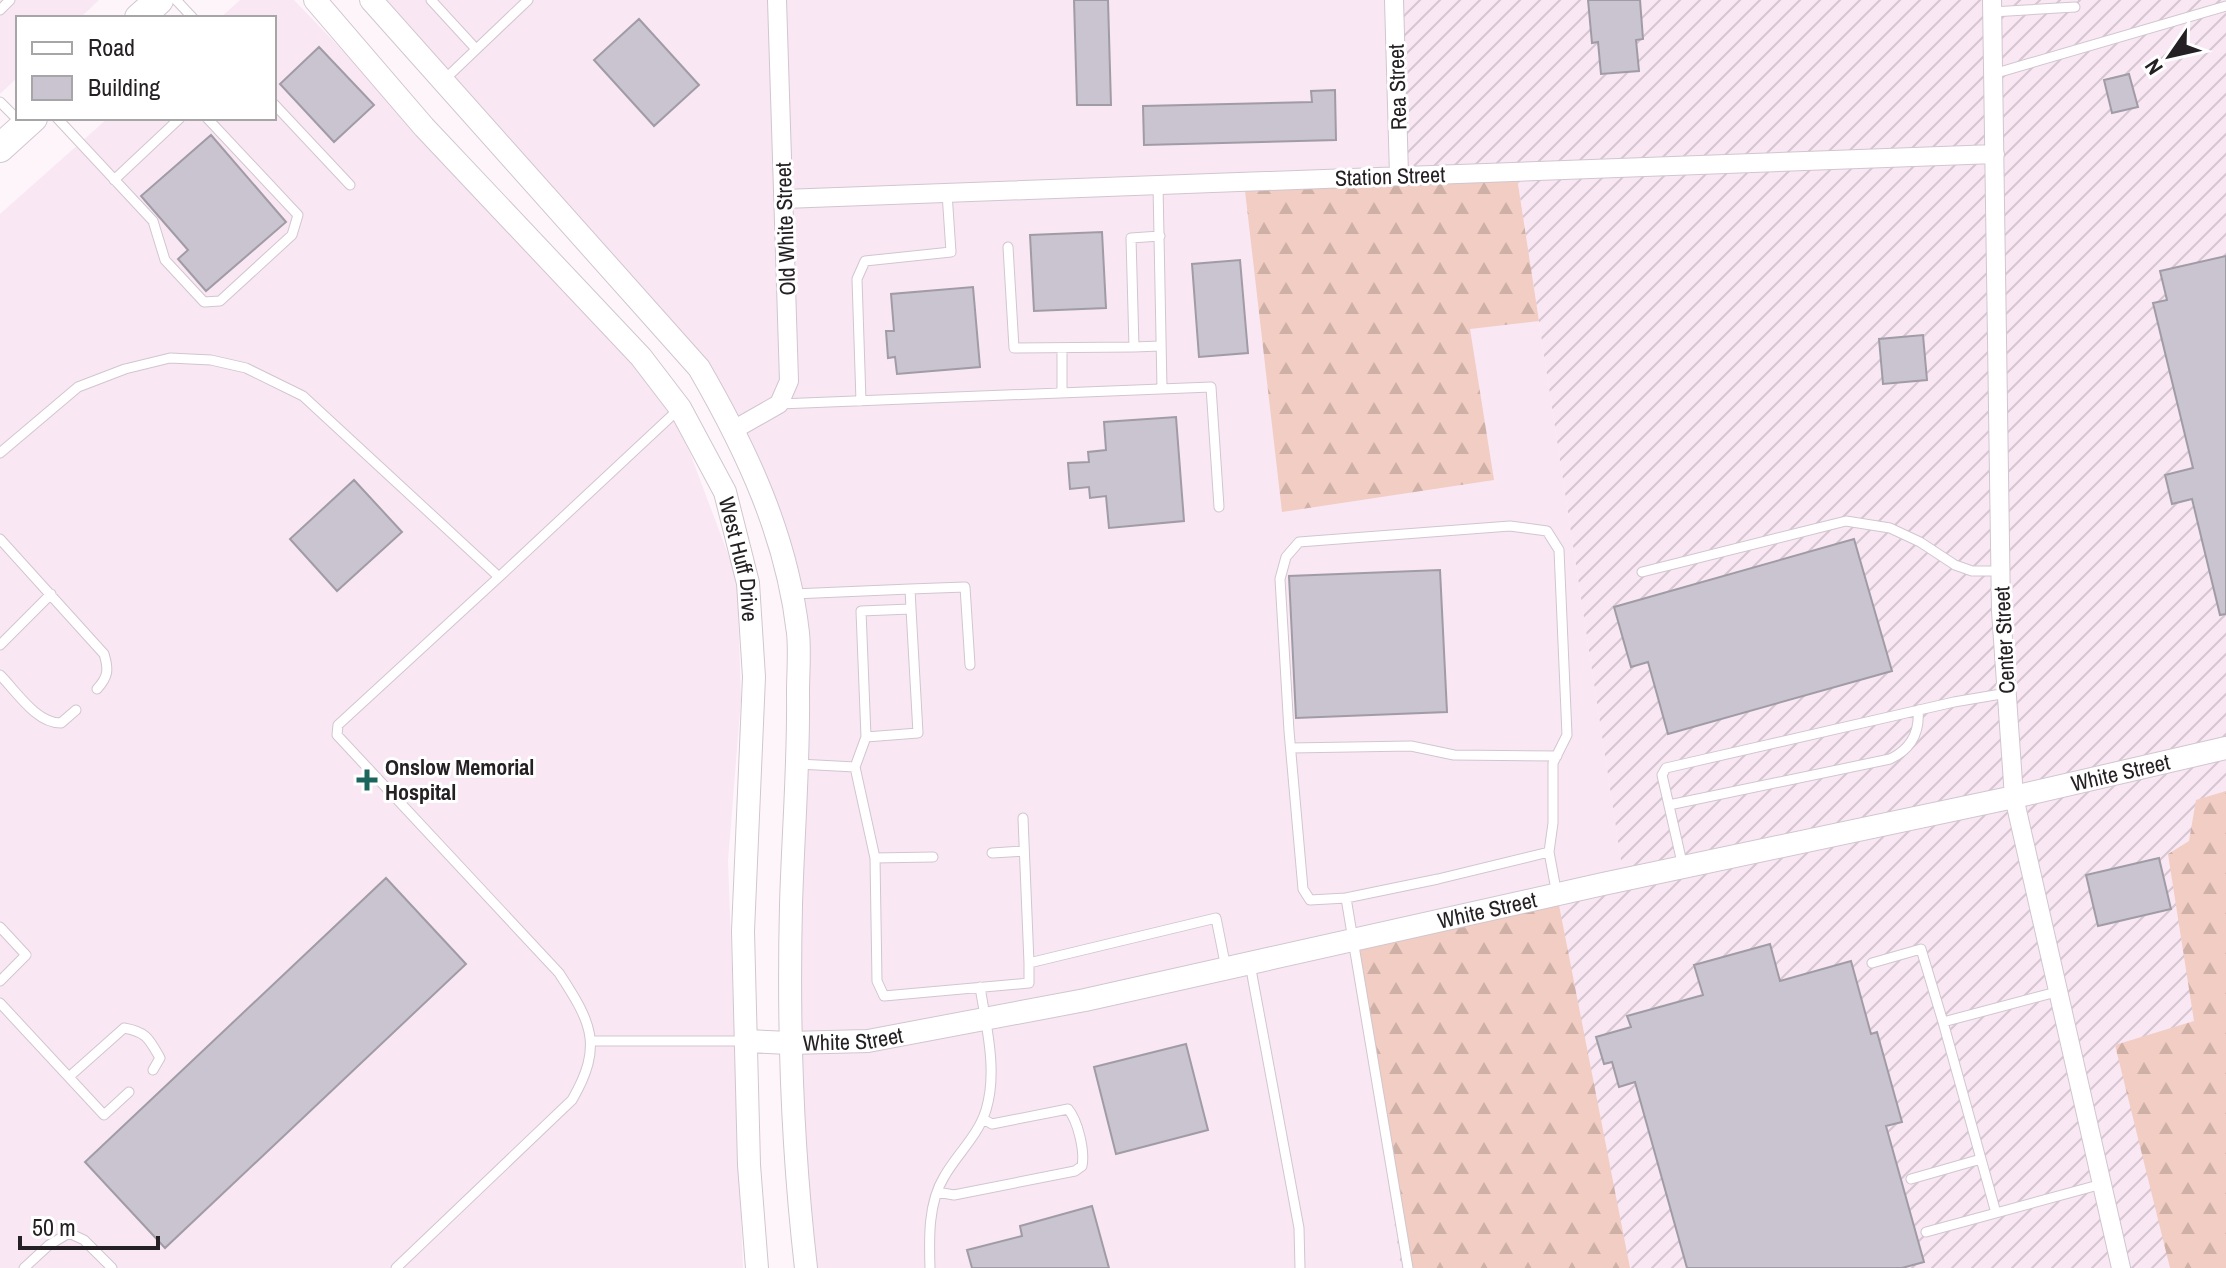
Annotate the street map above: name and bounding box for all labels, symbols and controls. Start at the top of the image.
legend [16,16,276,120]
north arrow [2130,16,2210,96]
text: Road [88,31,135,63]
street label: Rea Street [1381,43,1413,131]
text: N [2137,53,2169,81]
text: Building [88,71,160,103]
street label: Station Street [1334,159,1446,193]
street label: Old White Street [768,162,802,296]
street label: West Huff Drive [712,494,765,622]
street label: Center Street [1986,586,2022,694]
street label: White Street [2068,746,2173,798]
place label: Onslow Memorial Hospital [385,752,534,807]
marker: Onslow Memorial Hospital [356,769,378,791]
street label: White Street [1435,884,1539,936]
street label: White Street [802,1020,905,1058]
scale bar [20,1200,158,1250]
text: 50 m [32,1211,76,1243]

